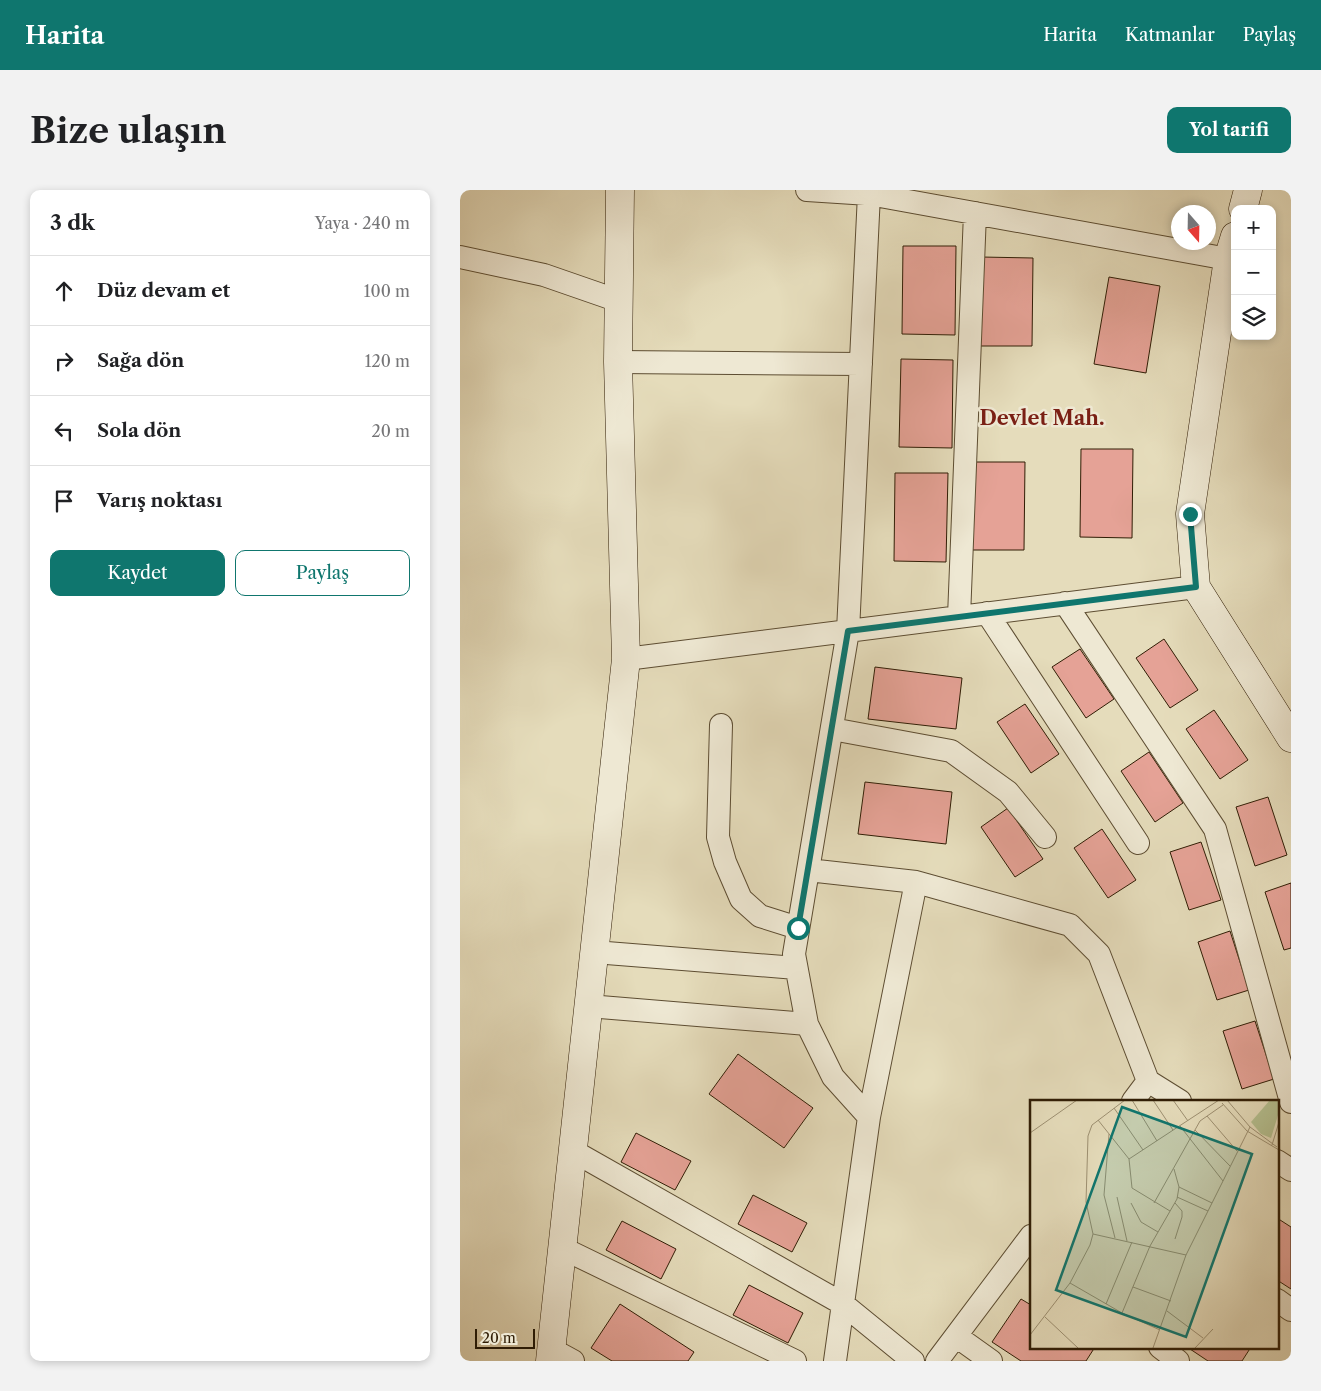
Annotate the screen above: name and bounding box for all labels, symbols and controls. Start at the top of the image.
text: Harita [25,21,104,50]
text: Harita [1043,24,1097,46]
text: Katmanlar [1125,24,1215,46]
text: Paylaş [1243,24,1296,46]
button: Yol tarifi [1167,107,1291,153]
text: Bize ulaşın [30,109,227,152]
north arrow [1171,205,1216,250]
map controls [1231,205,1276,340]
button: + [1231,205,1276,250]
text: 3 dk [50,210,95,235]
text: Yaya · 240 m [315,213,410,233]
button: − [1231,250,1276,295]
icon: ahead [50,277,78,305]
text: Düz devam et [97,279,230,302]
text: 100 m [364,281,410,301]
button: layers [1231,295,1276,340]
icon: right [50,347,78,375]
text: Sağa dön [97,349,184,372]
text: 120 m [365,351,410,371]
district label: Devlet Mah. [979,406,1105,430]
icon: left [50,417,78,445]
text: Sola dön [97,419,181,442]
text: 20 m [371,421,410,441]
icon: arrive [50,487,78,515]
text: Varış noktası [97,489,222,512]
route end [1179,503,1202,526]
button: Kaydet [50,550,225,596]
button: Paylaş [235,550,410,596]
route start [787,917,810,940]
inset map [1030,1100,1278,1348]
scale bar [475,1326,535,1349]
text: 20 m [482,1329,516,1347]

